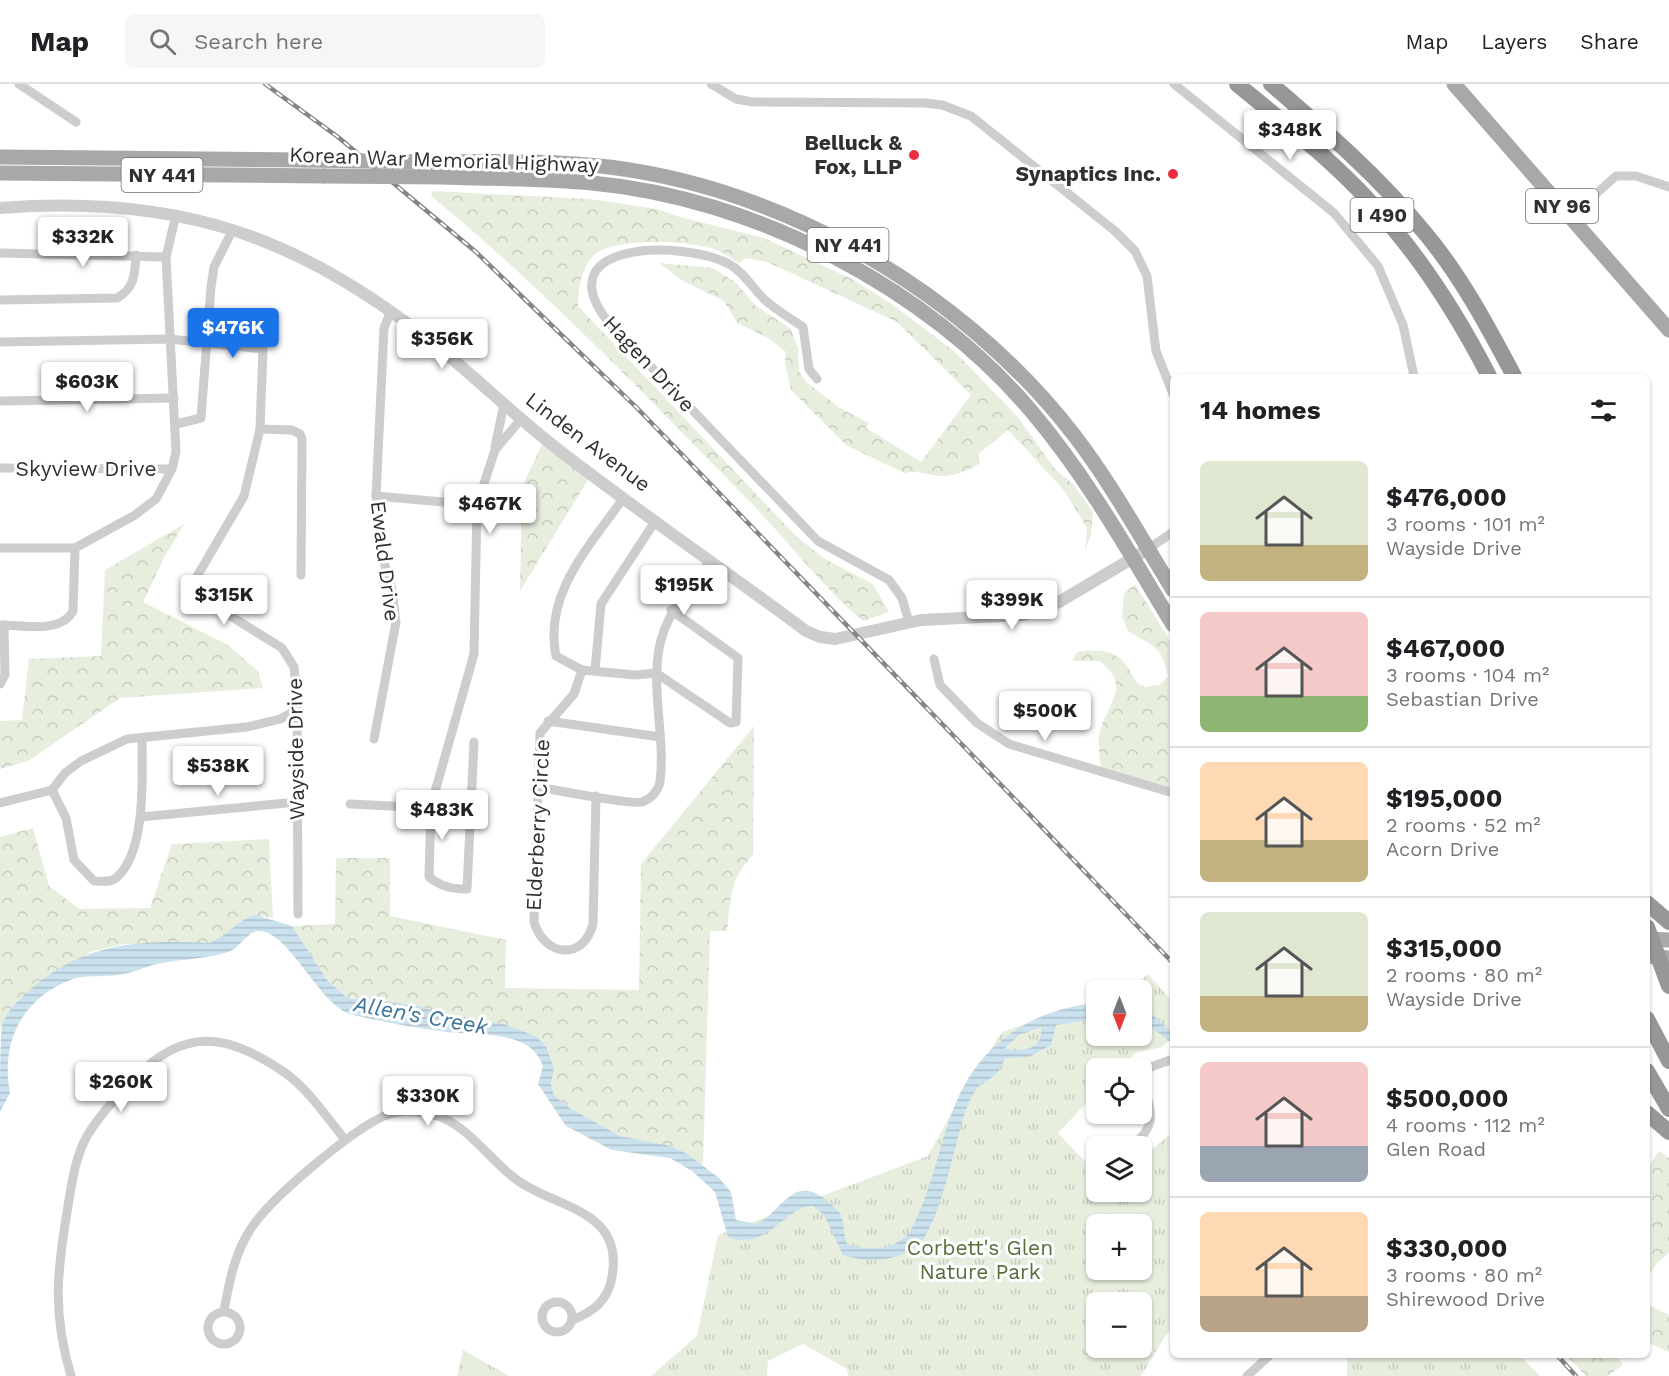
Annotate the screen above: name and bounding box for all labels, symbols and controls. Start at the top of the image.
search box [125,14,545,68]
text: Map [30,25,89,58]
icon: search [146,25,179,58]
text: Search here [194,29,323,54]
text: Map [1405,29,1448,54]
text: Layers [1481,29,1547,54]
text: Share [1580,29,1639,54]
pin: $348K [1248,110,1332,161]
text: $348K [1258,117,1322,141]
place label: Belluck & Fox, LLP [805,130,902,179]
street label: Korean War Memorial Highway [289,142,599,177]
marker: Belluck & Fox, LLP [907,148,921,162]
road number: NY 441 [122,158,202,192]
place label: Synaptics Inc. [1016,161,1161,186]
marker: Synaptics Inc. [1166,167,1180,181]
road number: NY 96 [1526,189,1598,223]
road number: I 490 [1350,198,1414,232]
pin: $332K [41,217,125,268]
text: $332K [52,224,114,248]
road number: NY 441 [808,228,888,262]
pin: $476K [191,308,275,359]
street label: Hagen Drive [598,310,700,417]
text: $476K [202,315,264,339]
pin: $356K [400,319,484,370]
text: $356K [411,326,473,350]
pin: $603K [45,362,129,413]
text: $603K [55,369,119,393]
street label: Linden Avenue [521,386,656,497]
icon: filters [1587,394,1620,427]
text: 14 homes [1200,395,1321,425]
street label: Skyview Drive [15,456,157,481]
text: $476,000 [1386,482,1507,512]
pin: $467K [448,484,532,535]
icon: home [1248,485,1320,557]
text: $467K [458,491,522,515]
street label: Ewald Drive [366,499,405,623]
text: 3 rooms · 101 m² [1386,512,1545,536]
text: Wayside Drive [1386,536,1522,560]
pin: $195K [642,565,726,616]
text: $195K [654,572,714,596]
pin: $315K [182,575,266,626]
pin: $399K [970,580,1054,631]
text: $315K [195,582,253,606]
text: $399K [980,587,1044,611]
text: $467,000 [1386,633,1505,663]
icon: home [1248,636,1320,708]
text: 3 rooms · 104 m² [1386,663,1549,687]
street label: Wayside Drive [282,678,309,820]
text: Sebastian Drive [1386,687,1539,711]
pin: $500K [1003,691,1087,742]
text: $500K [1013,698,1077,722]
street label: Elderberry Circle [521,738,554,912]
pin: $538K [176,746,260,797]
text: $538K [187,753,249,777]
text: $195,000 [1386,783,1502,813]
icon: home [1248,786,1320,858]
pin: $483K [400,790,484,841]
text: $483K [410,797,474,821]
text: 2 rooms · 52 m² [1386,813,1541,837]
text: Acorn Drive [1386,837,1499,861]
text: $315,000 [1386,933,1502,963]
icon: home [1248,936,1320,1008]
text: 2 rooms · 80 m² [1386,963,1542,987]
north arrow [1086,980,1152,1046]
map controls [1086,980,1152,1358]
text: Wayside Drive [1386,987,1522,1011]
water label: Allen's Creek [351,991,491,1040]
button: locate [1086,1058,1152,1124]
pin: $260K [79,1062,163,1113]
text: $260K [89,1069,153,1093]
pin: $330K [386,1076,470,1127]
text: $330K [396,1083,460,1107]
text: $500,000 [1386,1083,1509,1113]
icon: home [1248,1086,1320,1158]
text: 4 rooms · 112 m² [1386,1113,1545,1137]
button: layers [1086,1136,1152,1202]
text: Glen Road [1386,1137,1486,1161]
button: + [1086,1214,1152,1280]
text: $330,000 [1386,1233,1508,1263]
park label: Corbett's Glen Nature Park [907,1235,1053,1284]
icon: home [1248,1236,1320,1308]
text: 3 rooms · 80 m² [1386,1263,1542,1287]
text: Shirewood Drive [1386,1287,1545,1311]
button: − [1086,1292,1152,1358]

